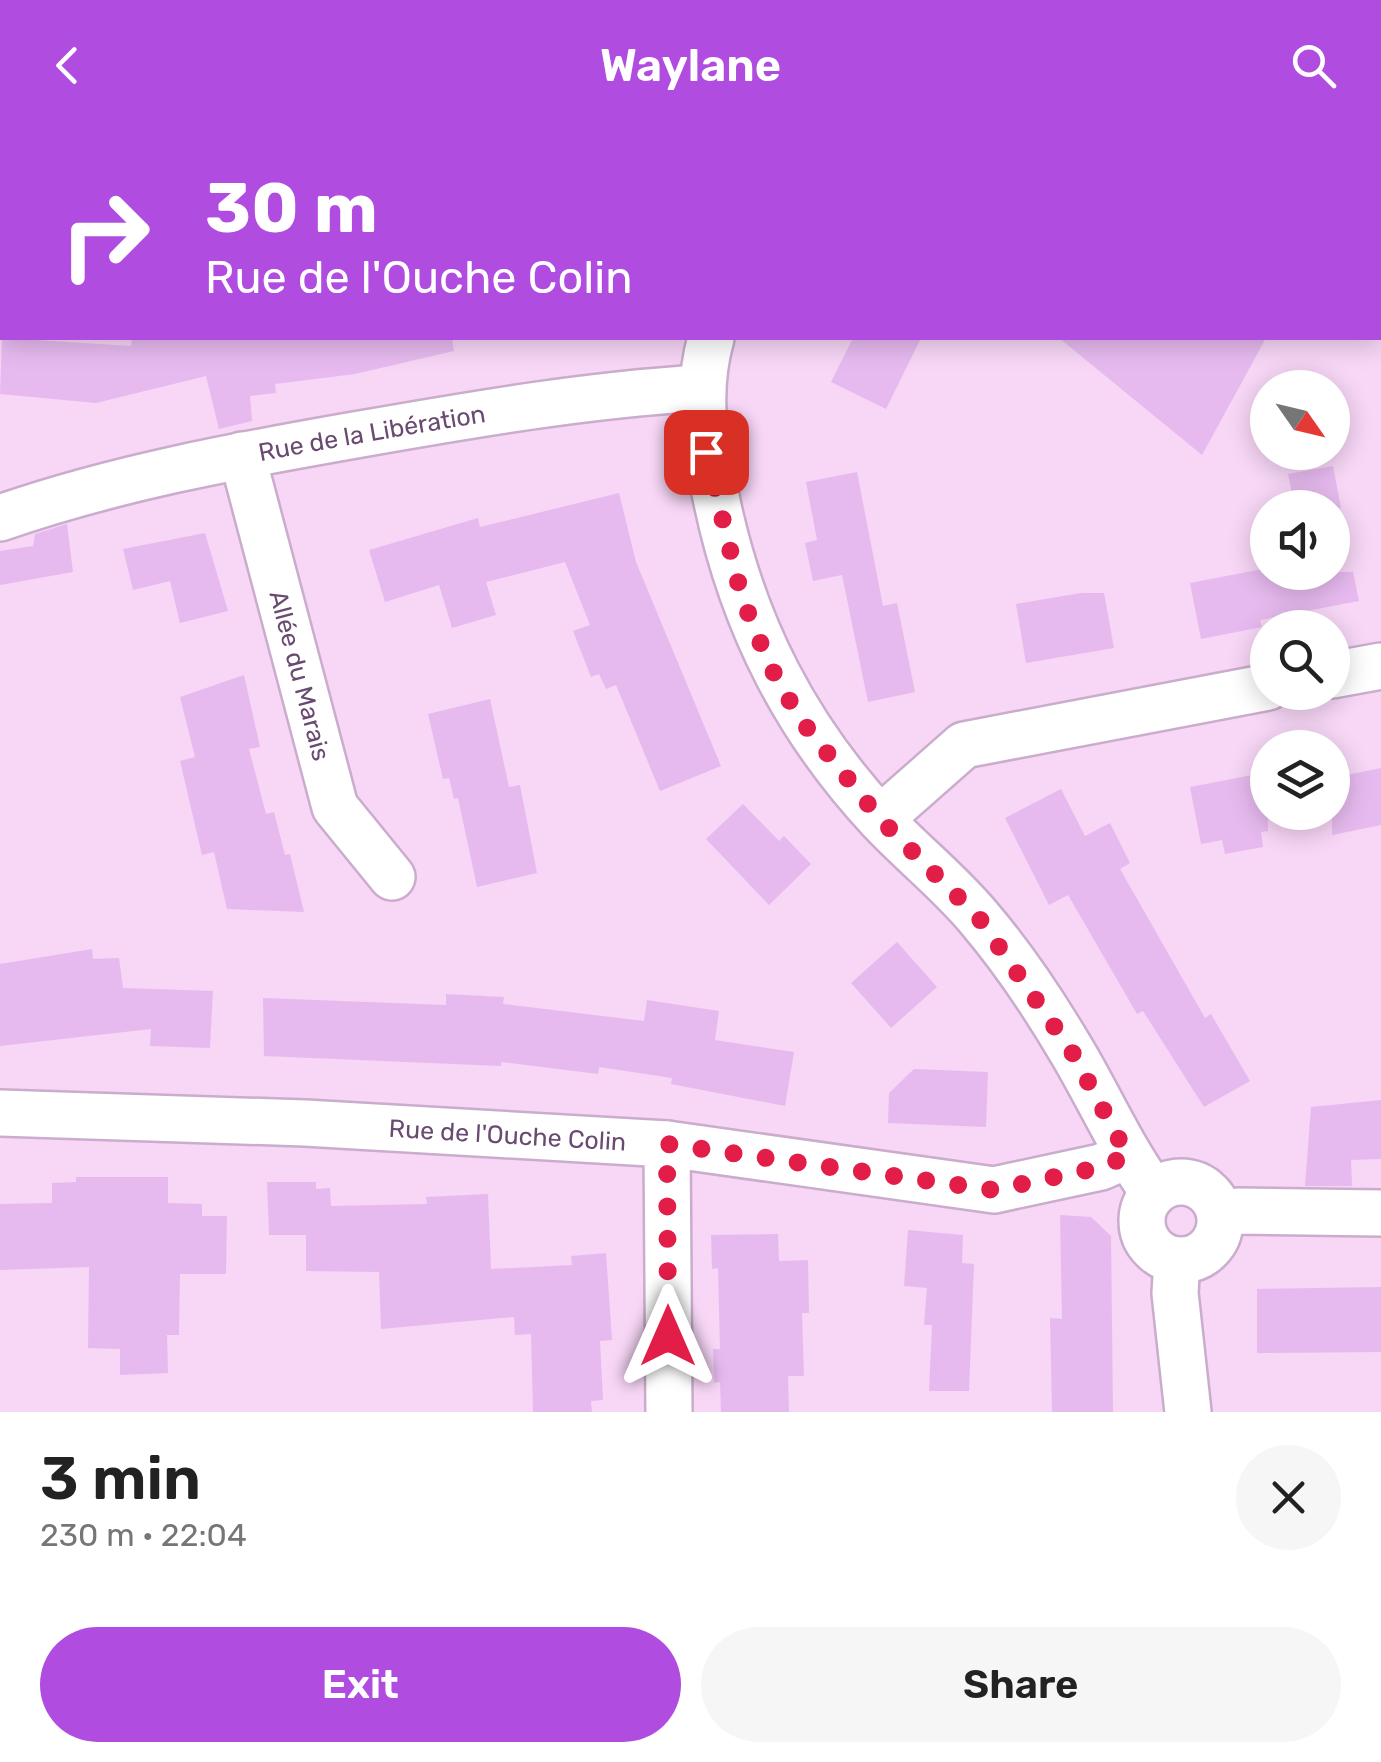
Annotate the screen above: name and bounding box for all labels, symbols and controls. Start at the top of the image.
icon: back [40,38,95,93]
icon: search [1286,38,1341,93]
text: Waylane [600,39,781,92]
text: 30 m [205,167,378,250]
icon: right [40,170,170,300]
text: Rue de l'Ouche Colin [205,251,632,304]
north arrow [1250,370,1350,470]
map controls [1250,370,1350,830]
street label: Rue de la Libération [256,399,487,467]
pin [664,410,749,495]
icon: arrive [679,425,734,480]
button: sound [1250,490,1350,590]
street label: Allée du Marais [264,587,337,764]
button: search [1250,610,1350,710]
button: layers [1250,730,1350,830]
street label: Rue de l'Ouche Colin [388,1113,627,1156]
position arrow [616,1284,720,1388]
text: 3 min [40,1443,201,1514]
button: close [1236,1445,1341,1550]
text: 230 m · 22:04 [40,1516,247,1554]
button: Exit [40,1627,681,1742]
button: Share [701,1627,1341,1742]

